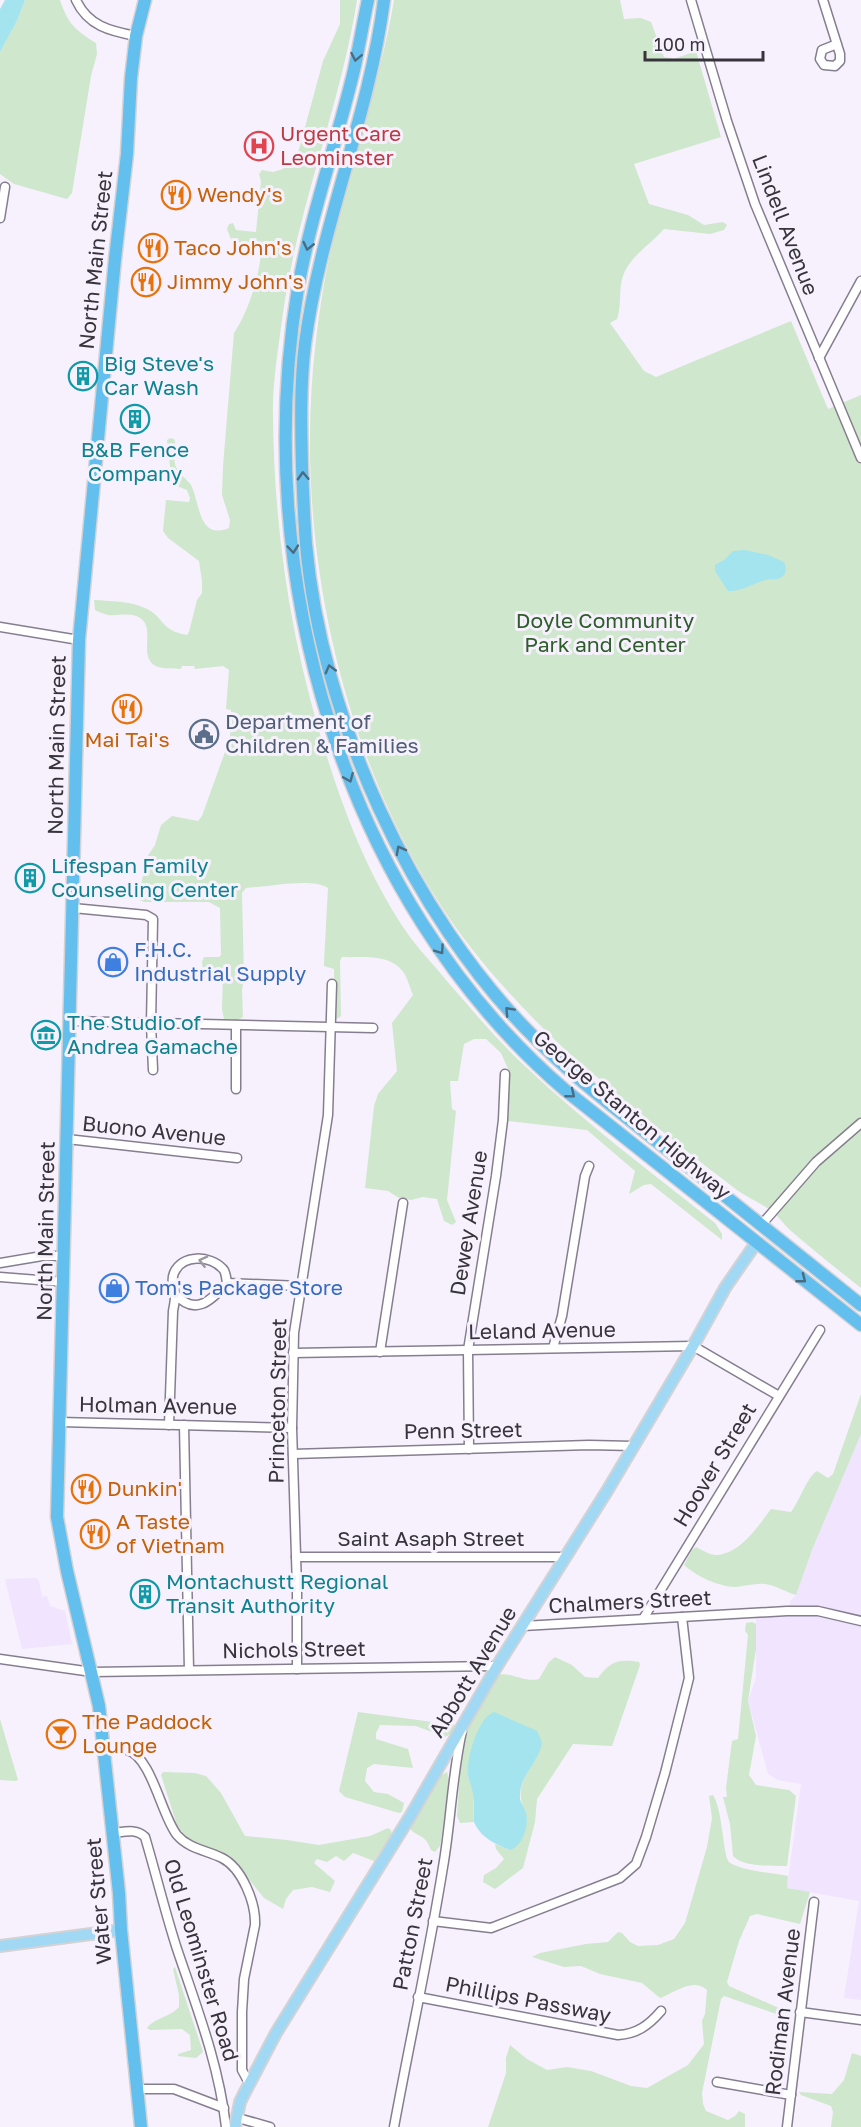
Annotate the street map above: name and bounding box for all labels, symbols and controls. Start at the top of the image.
scale bar [645,24,764,62]
text: 100 m [654,33,705,55]
one-way arrow [351,52,364,62]
place label: Urgent Care Leominster [280,120,401,170]
hospital icon: Urgent Care Leominster [243,130,275,162]
street label: Lindell Avenue [747,151,825,299]
street label: North Main Street [73,169,117,351]
restaurant icon: Wendy's [160,179,192,211]
place label: Wendy's [197,181,283,207]
restaurant icon: Taco John's [137,232,169,264]
place label: Taco John's [174,234,292,260]
one-way arrow [302,241,315,251]
restaurant icon: Jimmy John's [130,266,162,298]
place label: Jimmy John's [167,268,304,294]
place label: Big Steve's Car Wash [104,350,214,400]
building icon: Big Steve's Car Wash [67,360,99,392]
building icon: B&B Fence Company [119,403,151,435]
place label: B&B Fence Company [81,436,189,486]
one-way arrow [296,472,309,481]
one-way arrow [286,544,299,553]
park label: Doyle Community Park and Center [516,607,694,657]
street label: North Main Street [41,655,71,835]
one-way arrow [324,664,337,674]
restaurant icon: Mai Tai's [111,693,143,725]
place label: Department of Children & Families [225,708,419,758]
public building icon: Department of Children & Families [188,718,220,750]
place label: Mai Tai's [84,726,170,752]
one-way arrow [342,772,354,783]
one-way arrow [396,846,407,857]
place label: Lifespan Family Counseling Center [51,852,238,902]
building icon: Lifespan Family Counseling Center [14,862,46,894]
place label: F.H.C. Industrial Supply [134,936,307,986]
one-way arrow [433,943,444,954]
shop icon: F.H.C. Industrial Supply [97,946,129,978]
one-way arrow [505,1007,516,1018]
place label: The Studio of Andrea Gamache [67,1009,238,1059]
museum icon: The Studio of Andrea Gamache [30,1019,62,1051]
street label: George Stanton Highway [529,1024,737,1205]
one-way arrow [564,1087,575,1098]
street label: Buono Avenue [81,1110,227,1150]
street label: North Main Street [30,1141,60,1321]
street label: Dewey Avenue [444,1149,492,1297]
one-way arrow [198,1256,209,1268]
shop icon: Tom's Package Store [98,1272,130,1304]
one-way arrow [795,1272,806,1283]
place label: Tom's Package Store [135,1274,343,1300]
street label: Leland Avenue [468,1316,616,1344]
street label: Princeton Street [263,1318,291,1484]
street label: Holman Avenue [79,1391,237,1419]
street label: Hoover Street [667,1398,761,1531]
street label: Penn Street [403,1416,523,1444]
restaurant icon: Dunkin' [70,1473,102,1505]
place label: Dunkin' [107,1475,182,1501]
place label: A Taste of Vietnam [116,1508,225,1558]
restaurant icon: A Taste of Vietnam [79,1518,111,1550]
street label: Saint Asaph Street [337,1525,525,1551]
place label: Montachustt Regional Transit Authority [166,1568,389,1618]
building icon: Montachustt Regional Transit Authority [129,1578,161,1610]
street label: Chalmers Street [548,1584,712,1618]
street label: Abbott Avenue [423,1601,522,1742]
street label: Nichols Street [222,1635,366,1663]
place label: The Paddock Lounge [82,1708,213,1758]
bar icon: The Paddock Lounge [45,1718,77,1750]
street label: Water Street [80,1837,116,1966]
street label: Old Leominster Road [159,1855,245,2064]
street label: Patton Street [386,1855,438,1992]
street label: Rodiman Avenue [759,1927,805,2097]
street label: Phillips Passway [443,1970,613,2028]

